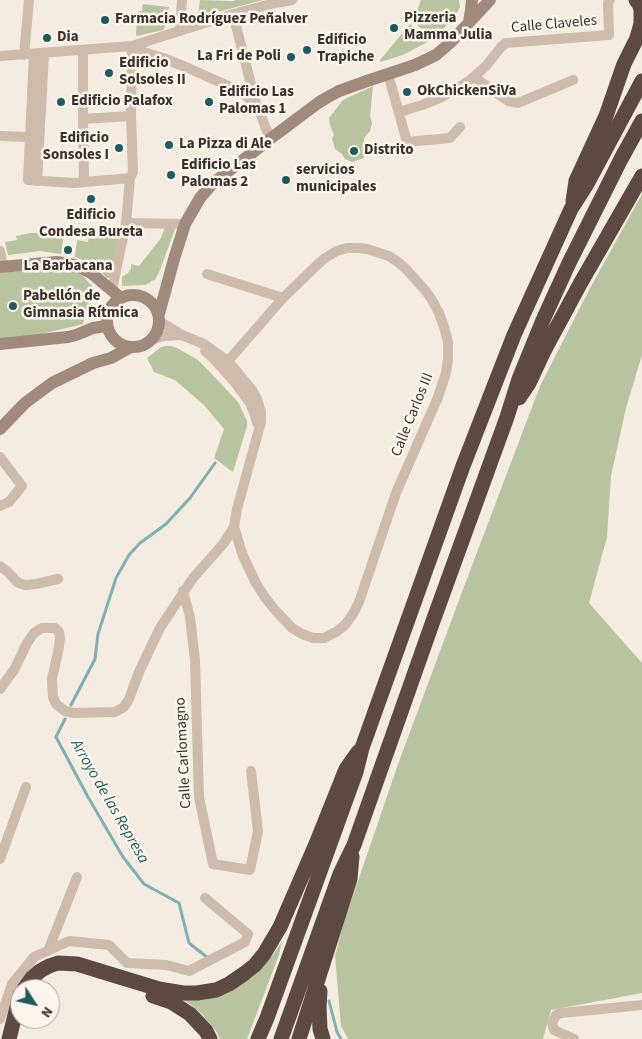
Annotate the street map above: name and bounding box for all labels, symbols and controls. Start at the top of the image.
place label: Pizzeria Mamma Julia [404,10,492,45]
place label: Farmacia Rodríguez Peñalver [115,11,308,29]
street label: Calle Claveles [510,12,598,38]
marker: Farmacia Rodríguez Peñalver [99,14,111,26]
marker: Pizzeria Mamma Julia [388,22,400,34]
place label: Dia [57,29,79,47]
marker: Dia [41,32,53,44]
place label: Edificio Trapiche [317,32,374,67]
marker: Edificio Trapiche [301,44,313,56]
place label: La Fri de Poli [197,48,281,66]
marker: La Fri de Poli [285,51,297,63]
place label: Edificio Solsoles II [119,55,186,90]
marker: Edificio Solsoles II [103,67,115,79]
place label: OkChickenSiVa [417,83,516,101]
place label: Edificio Las Palomas 1 [219,84,294,119]
marker: OkChickenSiVa [401,86,413,98]
place label: Edificio Palafox [71,93,173,111]
marker: Edificio Palafox [55,96,67,108]
marker: Edificio Las Palomas 1 [203,96,215,108]
place label: Edificio Sonsoles I [43,130,109,165]
place label: La Pizza di Ale [179,136,272,154]
marker: La Pizza di Ale [163,139,175,151]
marker: Edificio Sonsoles I [113,142,125,154]
place label: Distrito [364,142,414,160]
marker: Distrito [348,145,360,157]
place label: Edificio Las Palomas 2 [181,157,256,192]
place label: servicios municipales [296,162,376,197]
marker: Edificio Las Palomas 2 [165,169,177,181]
marker: servicios municipales [280,174,292,186]
marker: Edificio Condesa Bureta [85,193,97,205]
place label: Edificio Condesa Bureta [39,207,143,242]
marker: La Barbacana [62,244,74,256]
place label: La Barbacana [23,258,113,276]
place label: Pabellón de Gimnasia Rítmica [23,288,139,323]
marker: Pabellón de Gimnasia Rítmica [7,300,19,312]
street label: Calle Carlos III [388,371,438,459]
street label: Calle Carlomagno [172,697,196,809]
water label: Arroyo de las Represa [66,737,152,867]
north arrow [10,979,60,1029]
text: N [36,1002,57,1022]

